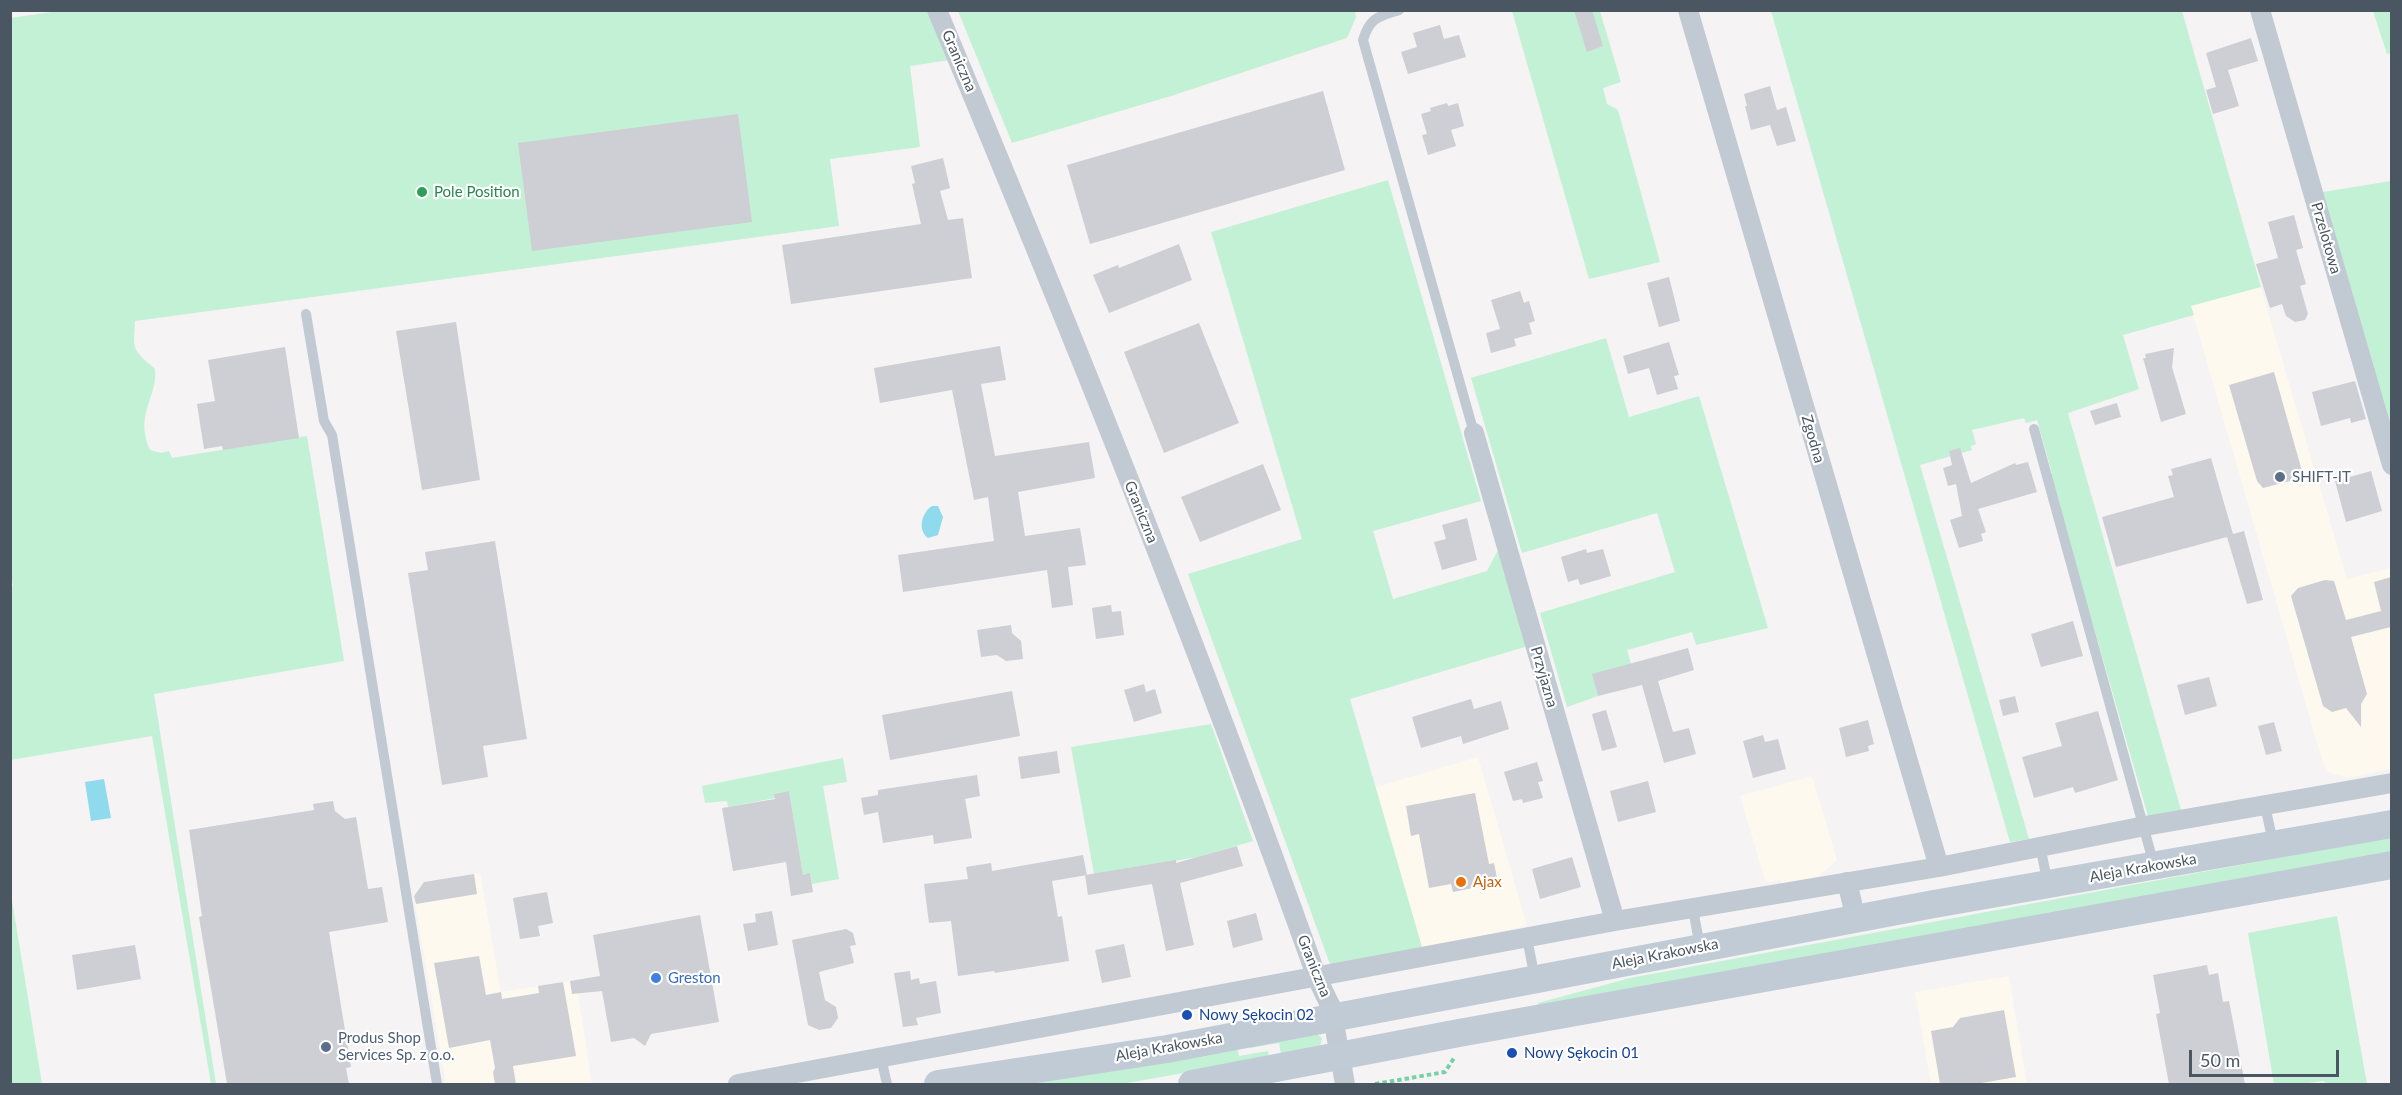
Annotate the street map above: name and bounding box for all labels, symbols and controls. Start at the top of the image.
street label: Graniczna [938,27,980,95]
place label: Pole Position [434,183,520,201]
marker: Pole Position [415,185,429,199]
street label: Przelotowa [2307,200,2345,276]
street label: Zgodna [1798,413,1828,465]
place label: SHIFT-IT [2292,468,2351,486]
marker: SHIFT-IT [2273,470,2287,484]
street label: Graniczna [1120,478,1162,546]
street label: Przyjazna [1527,644,1561,710]
street label: Aleja Krakowska [2088,850,2198,886]
place label: Ajax [1473,873,1502,891]
marker: Ajax [1454,875,1468,889]
street label: Graniczna [1293,932,1335,1000]
street label: Aleja Krakowska [1610,935,1720,973]
place label: Greston [668,969,721,987]
marker: Greston [649,971,663,985]
place label: Nowy Sękocin 02 [1199,1006,1314,1024]
marker: Nowy Sękocin 02 [1180,1008,1194,1022]
place label: Produs Shop Services Sp. z o.o. [338,1029,455,1064]
street label: Aleja Krakowska [1114,1029,1224,1065]
scale bar [2192,1038,2342,1076]
marker: Produs Shop Services Sp. z o.o. [319,1040,333,1054]
place label: Nowy Sękocin 01 [1524,1044,1639,1062]
marker: Nowy Sękocin 01 [1505,1046,1519,1060]
text: 50 m [2200,1049,2240,1071]

